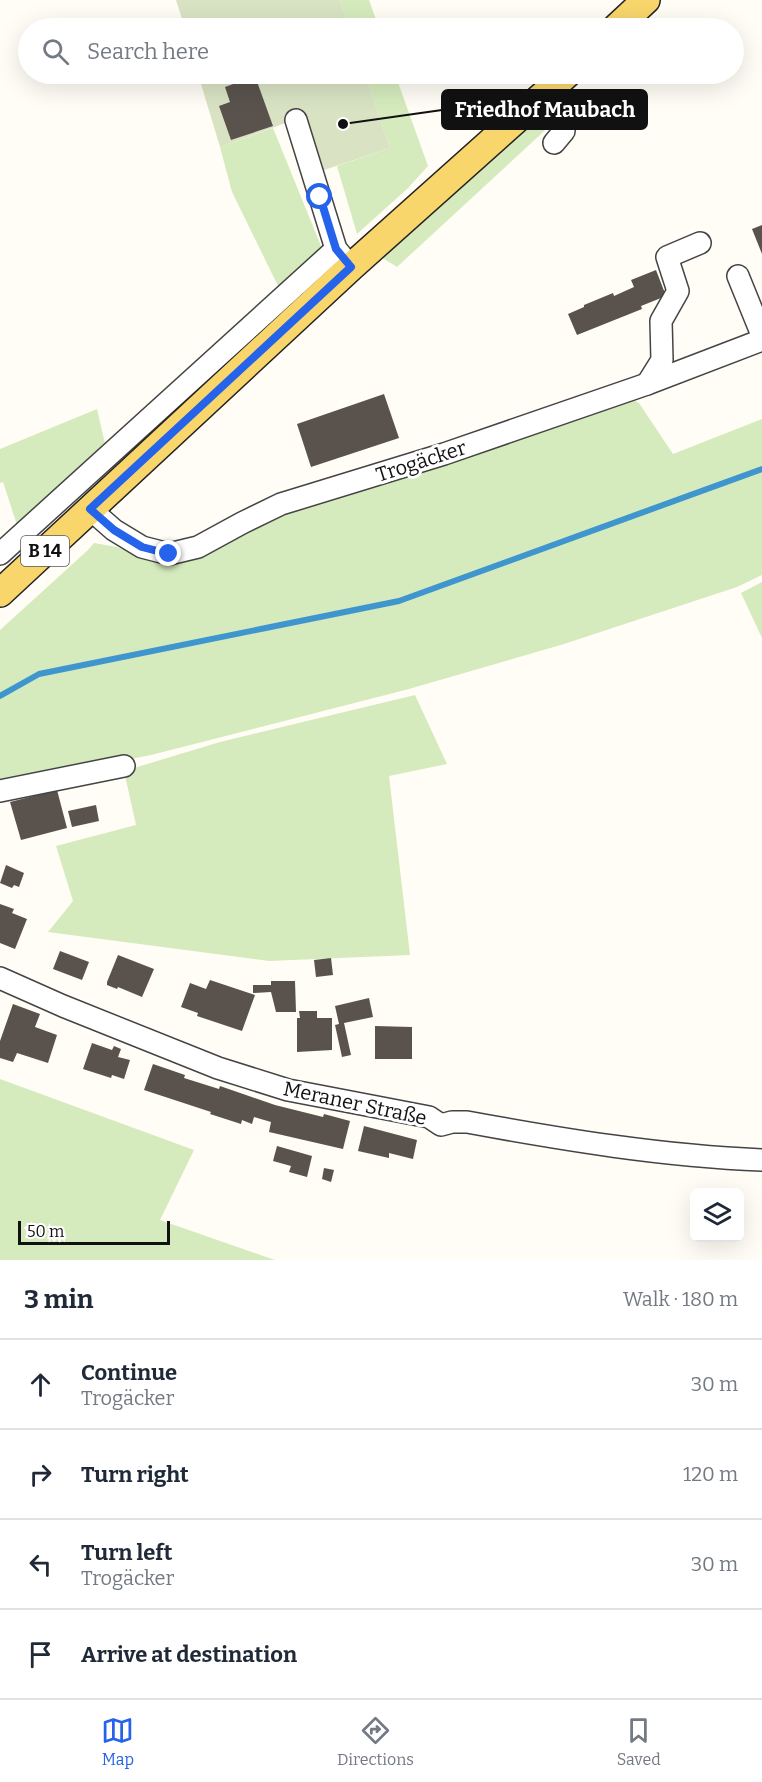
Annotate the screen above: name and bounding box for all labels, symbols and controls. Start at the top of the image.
search box [18,18,744,84]
icon: search [39,35,72,68]
text: Search here [87,38,209,65]
callout: Friedhof Maubach [442,90,647,129]
text: Friedhof Maubach [455,97,636,123]
route start [306,183,332,209]
street label: Trogäcker [373,435,469,487]
road number: B 14 [21,536,69,566]
route end [155,540,181,566]
street label: Meraner Straße [281,1076,429,1130]
map controls [690,1188,744,1242]
button: layers [690,1188,744,1242]
scale bar [18,1218,170,1246]
text: 50 m [27,1222,64,1241]
text: 3 min [24,1284,93,1315]
text: Walk · 180 m [623,1287,738,1311]
text: Continue [81,1359,177,1386]
icon: ahead [24,1368,57,1401]
text: 30 m [691,1372,738,1396]
text: Trogäcker [81,1386,174,1410]
icon: right [24,1458,57,1491]
text: Turn right [81,1461,189,1488]
text: 120 m [683,1462,738,1486]
text: Turn left [81,1539,173,1566]
icon: left [24,1548,57,1581]
text: 30 m [691,1552,738,1576]
text: Trogäcker [81,1566,174,1590]
icon: arrive [24,1638,57,1671]
text: Arrive at destination [81,1641,297,1668]
tab: Map [101,1714,134,1769]
tab: Directions [337,1714,414,1769]
tab: Saved [617,1714,661,1769]

